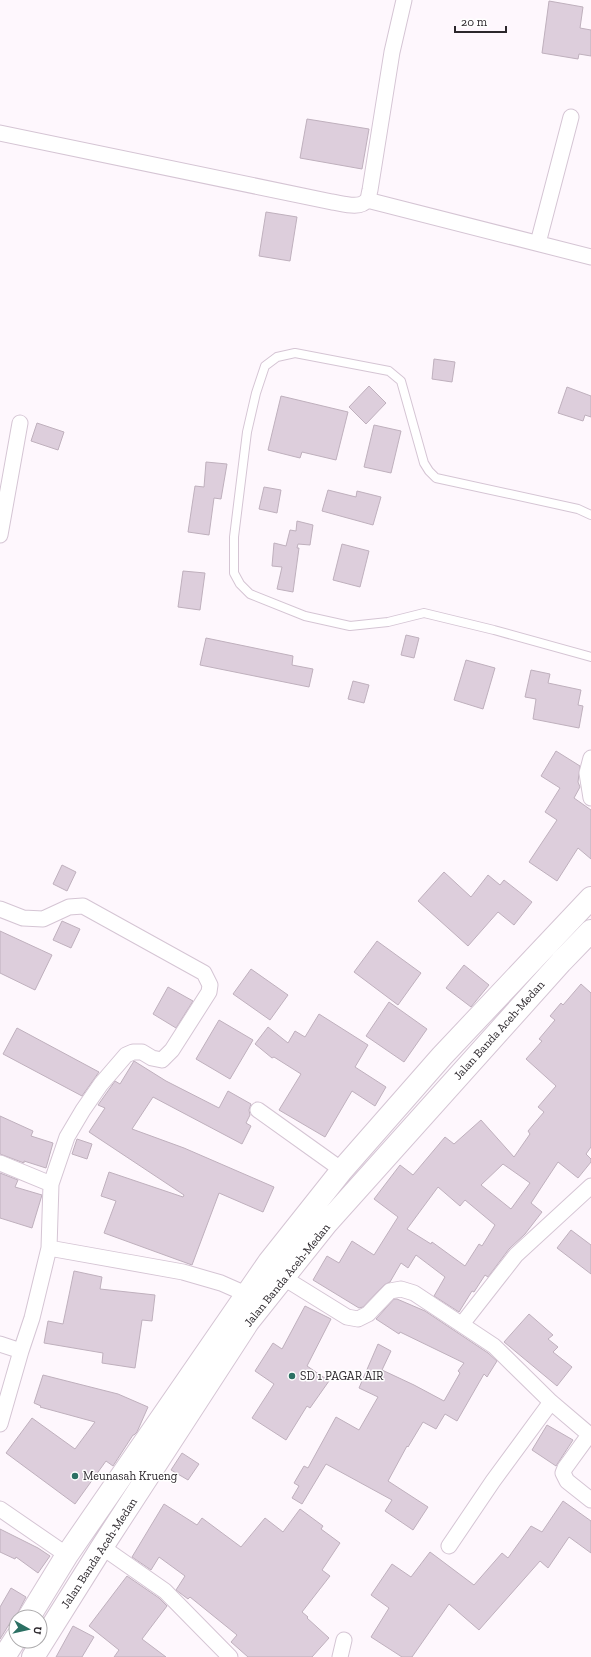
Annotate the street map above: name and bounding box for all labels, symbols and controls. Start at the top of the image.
scale bar [455,8,506,34]
text: 20 m [461,15,488,29]
street label: Jalan Banda Aceh-Medan [451,977,547,1082]
street label: Jalan Banda Aceh-Medan [241,1221,333,1329]
place label: SD 1 PAGAR AIR [300,1369,384,1383]
marker: SD 1 PAGAR AIR [287,1371,297,1381]
place label: Meunasah Krueng [83,1469,178,1483]
marker: Meunasah Krueng [70,1471,80,1481]
street label: Jalan Banda Aceh-Medan [58,1495,140,1611]
north arrow [8,1609,48,1649]
text: U [30,1625,44,1635]

